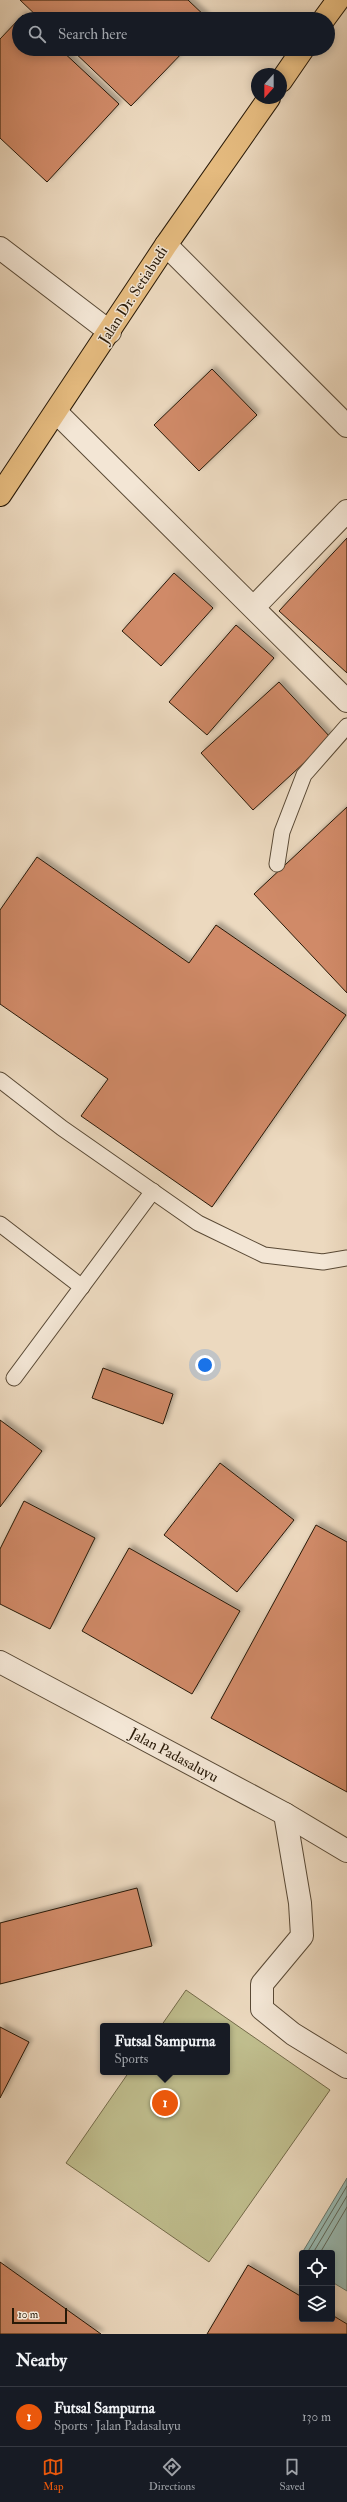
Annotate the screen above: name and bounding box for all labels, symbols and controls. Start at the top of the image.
search box [12,12,335,56]
icon: search [26,23,48,45]
text: Search here [58,25,127,44]
north arrow [251,68,287,104]
street label: Jalan Dr. Setiabudi [94,243,173,349]
your location [195,1355,215,1375]
street label: Jalan Padasaluyu [125,1724,222,1788]
popup [100,2023,230,2075]
text: Futsal Sampurna [115,2032,215,2051]
text: Sports [115,2051,148,2067]
pin: 1 [152,2088,178,2118]
map controls [299,2250,335,2322]
button: locate [299,2250,335,2286]
button: layers [299,2286,335,2322]
scale bar [12,2306,67,2325]
text: 10 m [18,2308,38,2321]
text: Nearby [16,2350,67,2371]
text: Futsal Sampurna [54,2399,155,2418]
text: 1 [27,2409,31,2425]
text: 130 m [302,2409,331,2425]
text: Sports · Jalan Padasaluyu [54,2418,181,2434]
tab: Map [42,2456,64,2493]
tab: Directions [149,2456,195,2493]
tab: Saved [280,2456,305,2493]

